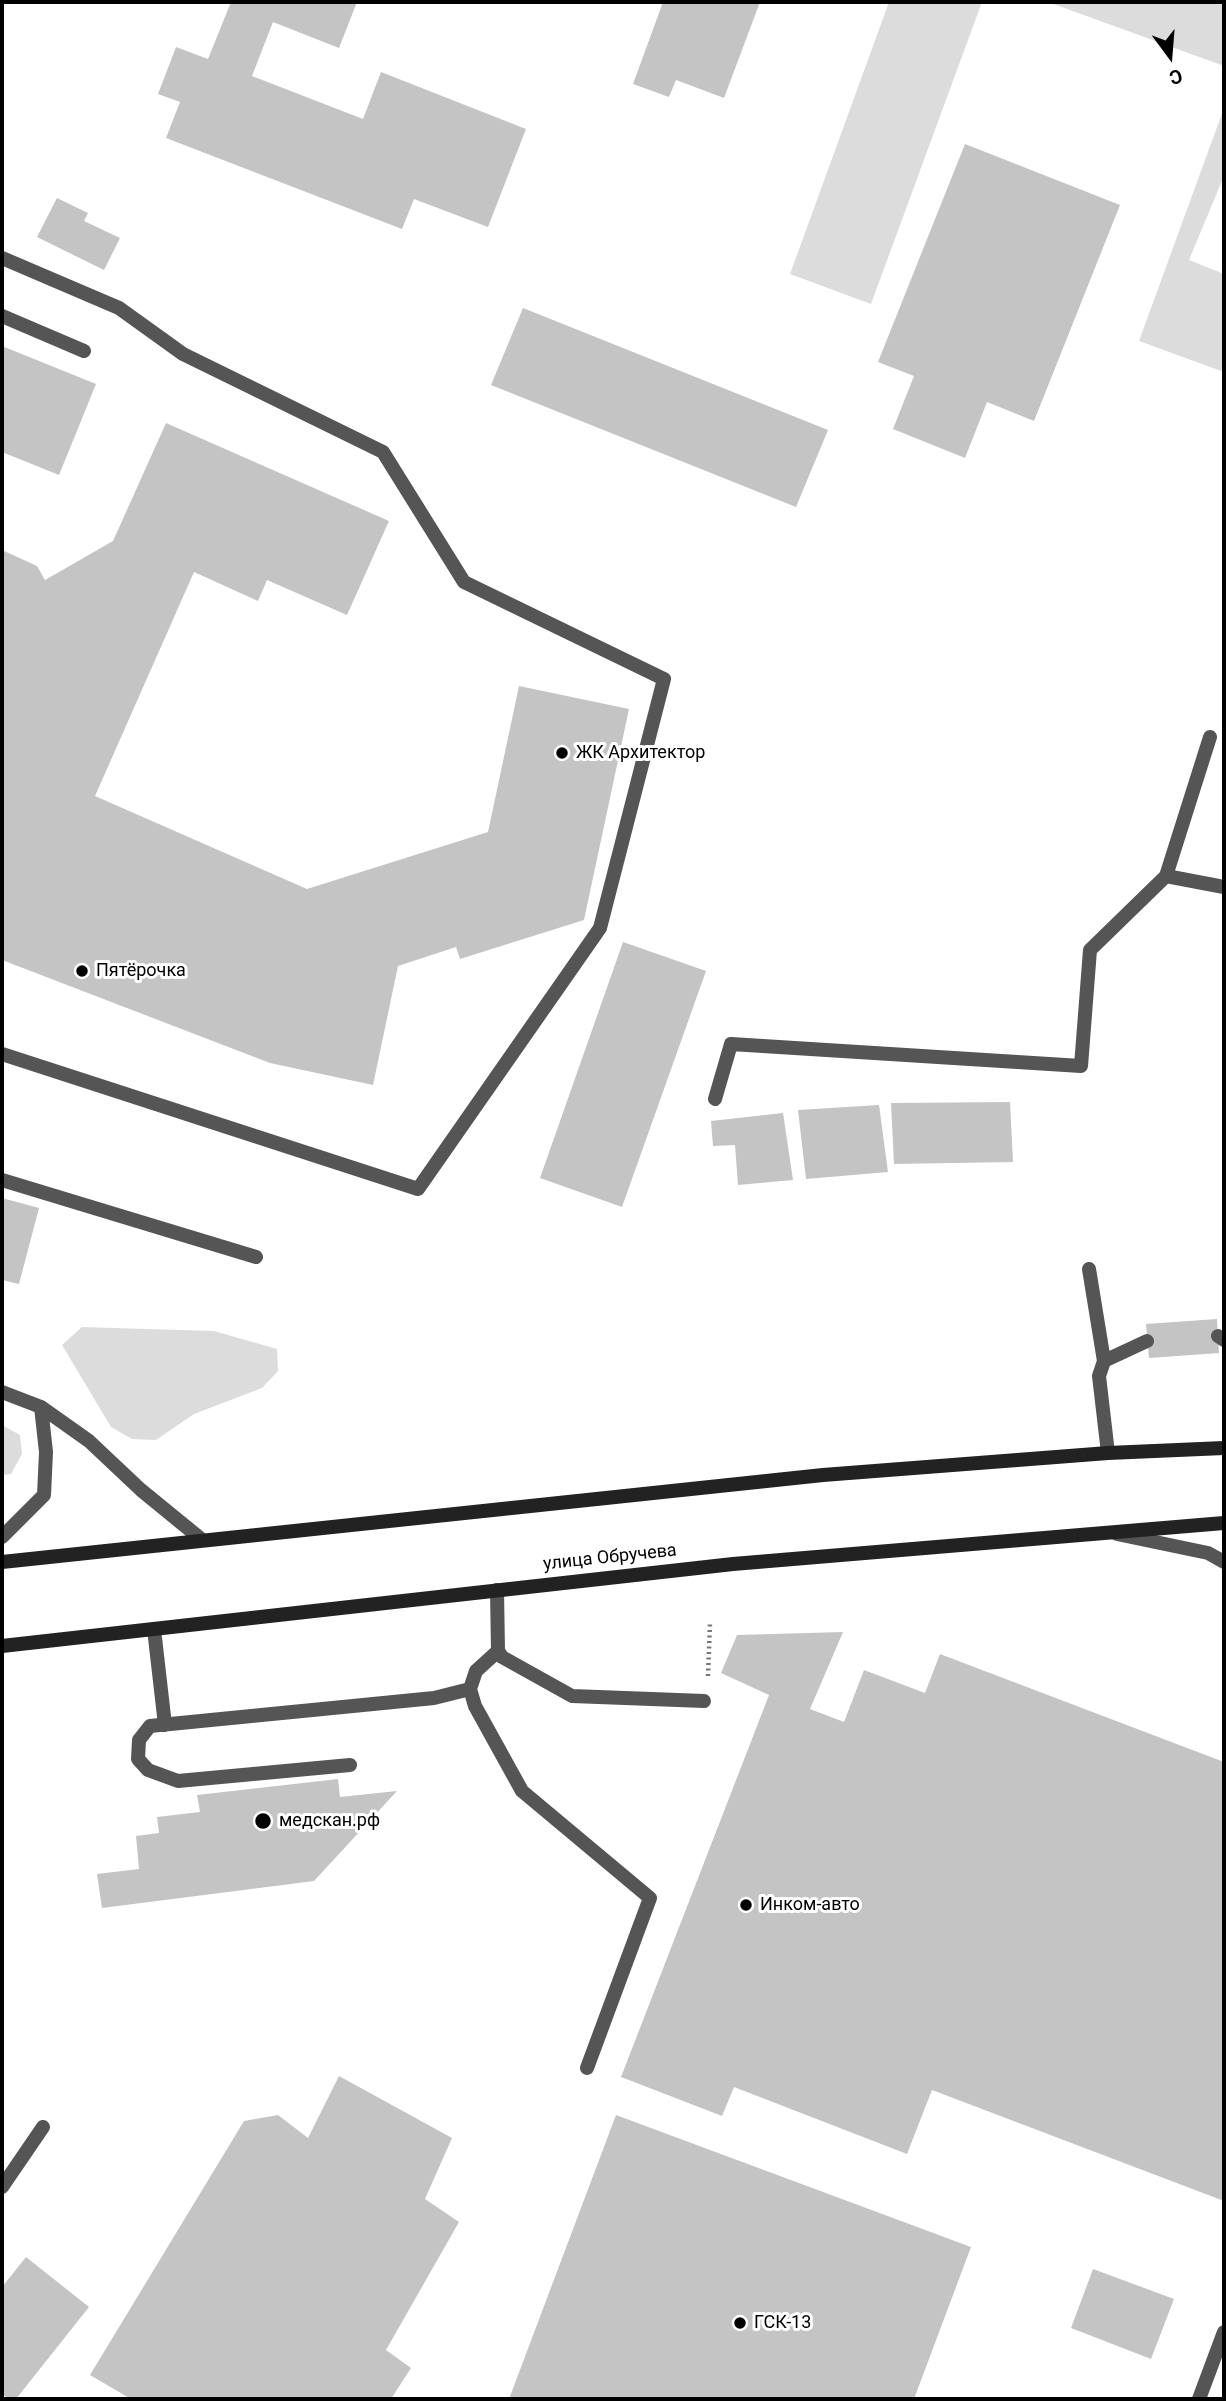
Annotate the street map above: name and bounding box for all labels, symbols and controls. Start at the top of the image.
north arrow [1135,21,1205,91]
text: С [1167,64,1185,89]
place label: ЖК Архитектор [576,742,705,764]
marker: ЖК Архитектор [554,745,570,761]
place label: Пятёрочка [96,960,186,982]
marker: Пятёрочка [74,963,90,979]
street label: улица Обручева [542,1540,678,1576]
place label: медскан.рф [279,1810,380,1832]
marker: медскан.рф [253,1811,273,1831]
place label: Инком-авто [760,1894,860,1916]
marker: Инком-авто [738,1897,754,1913]
place label: ГСК-13 [754,2312,811,2334]
marker: ГСК-13 [732,2315,748,2331]

